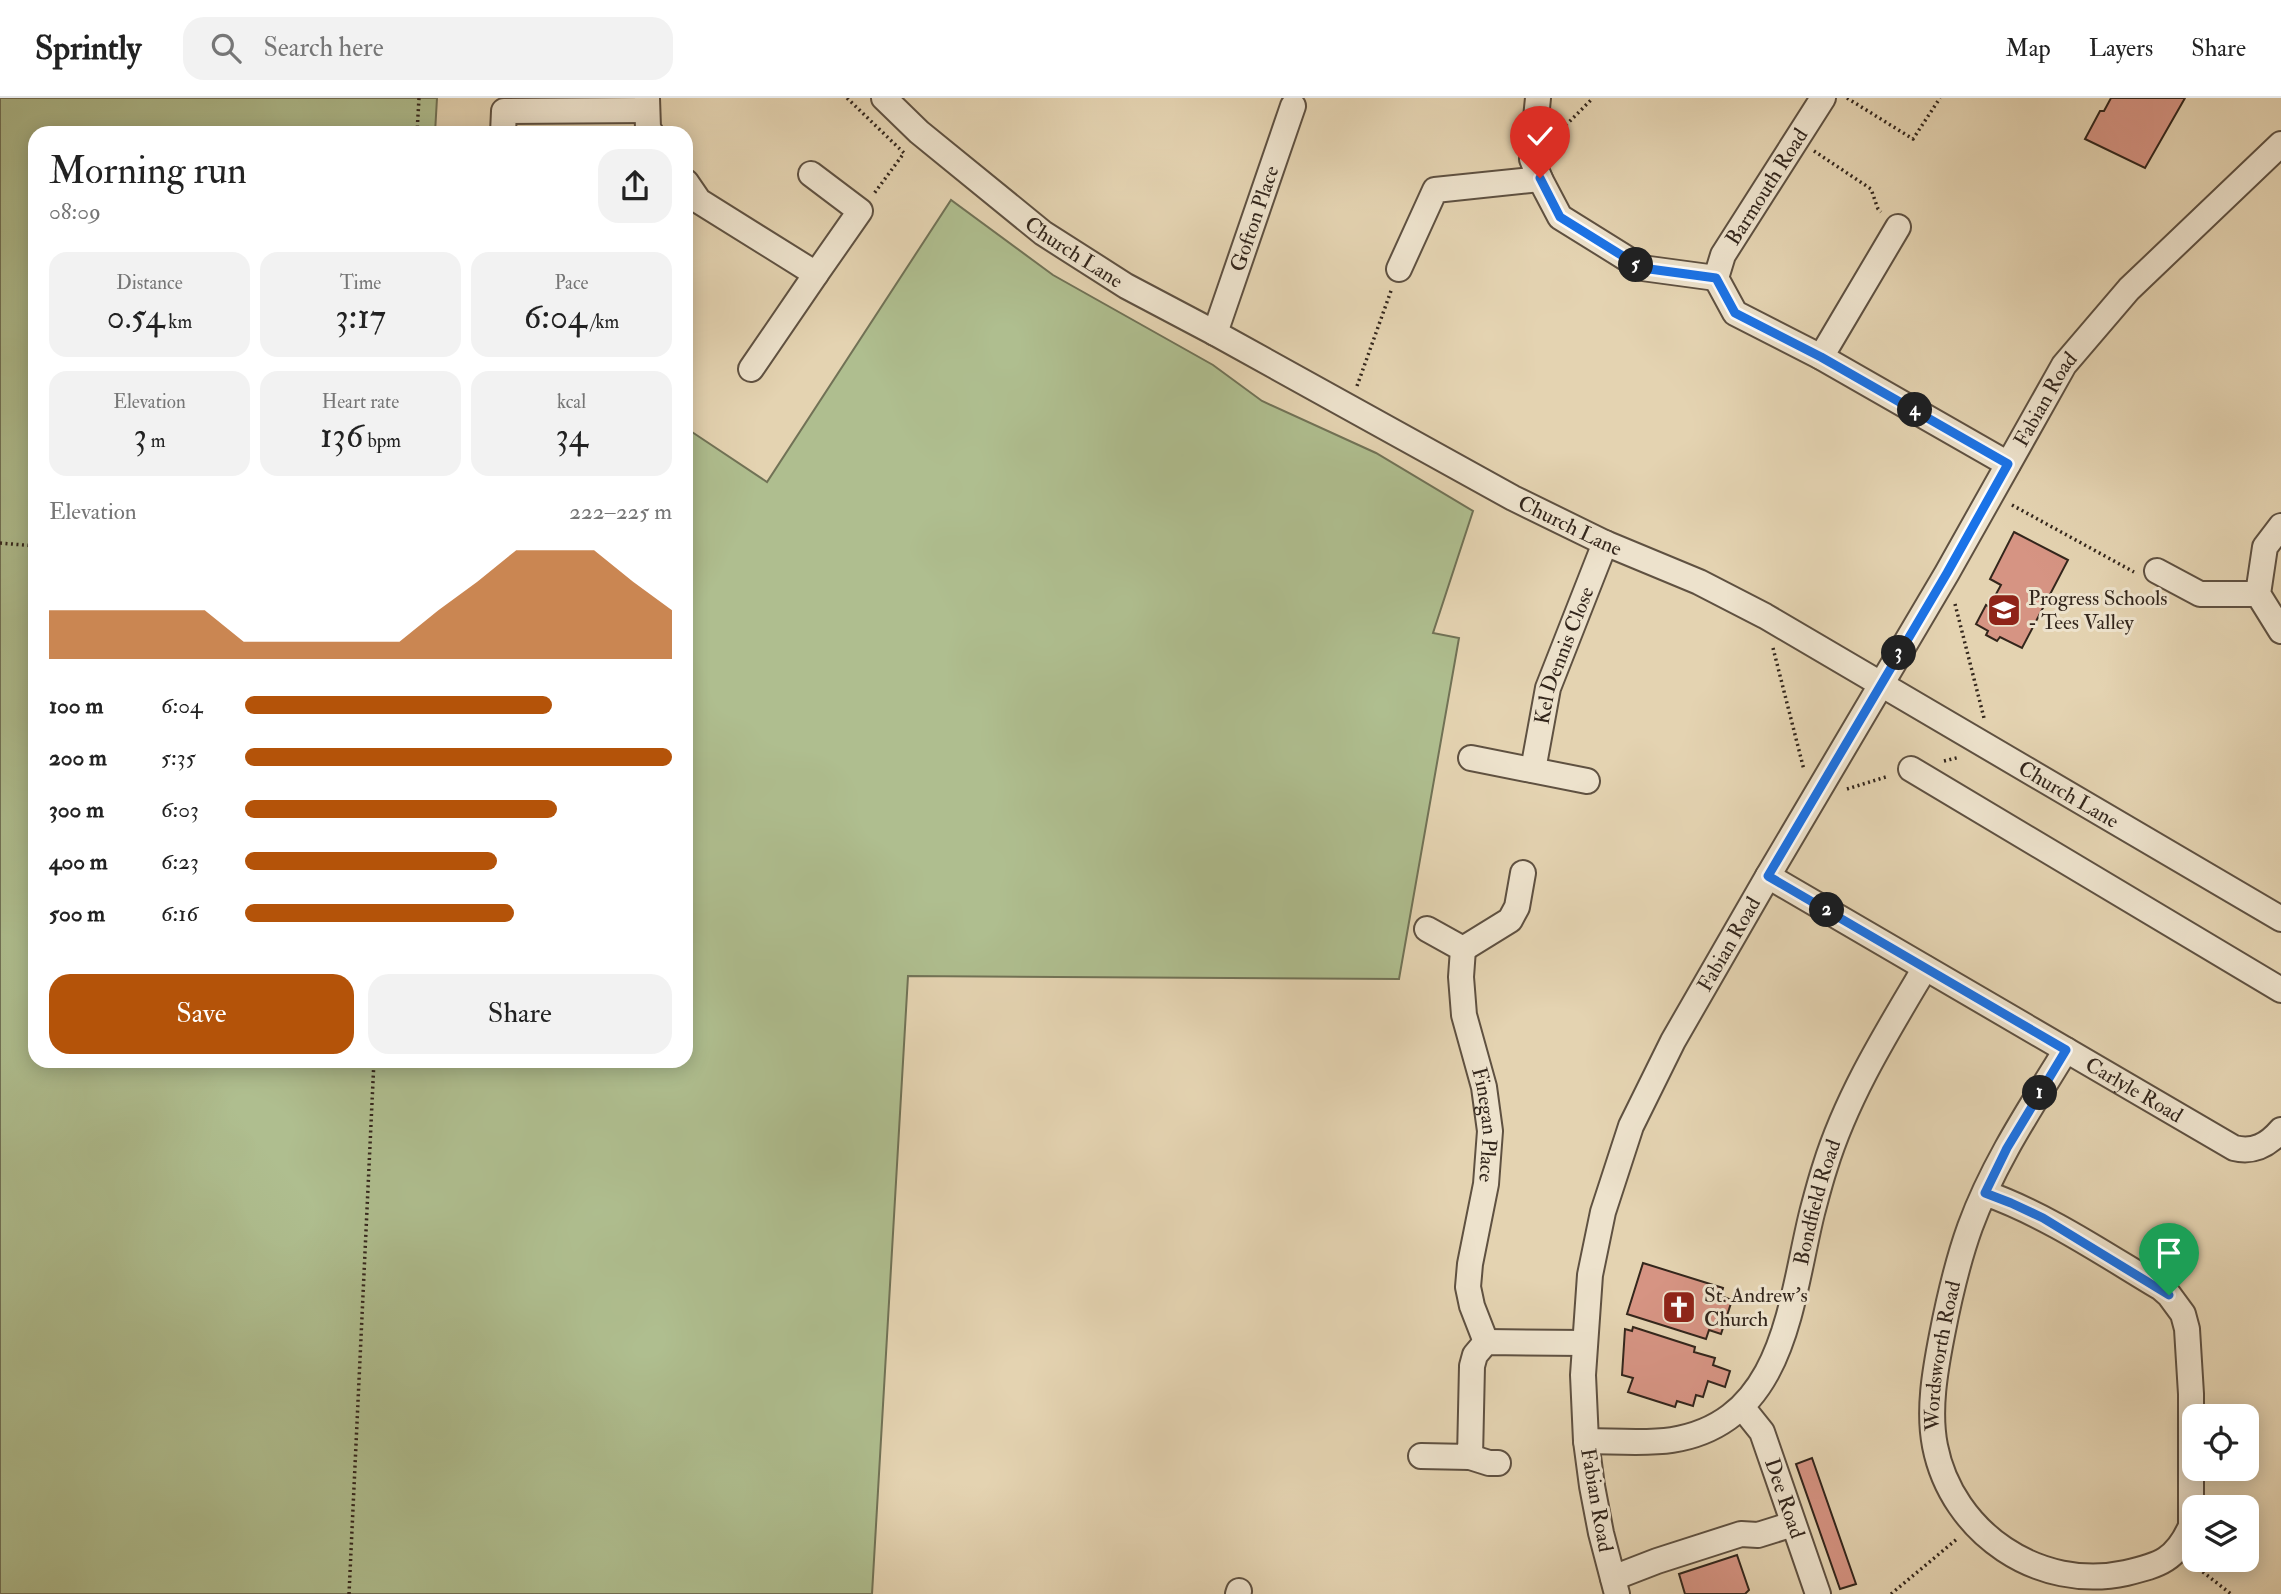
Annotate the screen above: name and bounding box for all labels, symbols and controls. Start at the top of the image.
search box [183,17,673,80]
text: Sprintly [35,28,141,69]
icon: search [207,29,245,67]
text: Search here [263,32,384,64]
text: Map [2006,33,2051,64]
text: Layers [2089,33,2153,64]
text: Share [2191,33,2246,64]
pin [1510,106,1570,178]
icon: check [1521,117,1559,155]
street label: Barmouth Road [1720,123,1815,251]
text: Morning run [49,147,247,195]
button: share [598,149,672,223]
street label: Gofton Place [1224,162,1286,275]
text: 08:09 [49,197,101,226]
street label: Church Lane [1019,210,1128,295]
pin: 5 [1618,248,1654,282]
text: 5 [1631,252,1640,276]
text: Distance [116,271,183,295]
text: Time [340,271,381,295]
text: Pace [554,271,589,295]
text: 0.54 [107,295,164,339]
text: 3:17 [335,295,386,339]
text: 6:04 [524,295,587,339]
text: km [164,310,192,334]
text: /km [587,310,619,334]
street label: Fabian Road [2008,346,2084,452]
text: Elevation [113,390,186,414]
text: Heart rate [322,390,399,414]
text: kcal [557,390,586,414]
pin: 4 [1898,392,1932,428]
text: 4 [1909,397,1920,421]
text: 3 [133,414,147,458]
text: 136 [320,414,363,458]
text: 34 [555,414,588,458]
text: m [147,429,166,453]
text: bpm [363,429,401,453]
street label: Church Lane [1513,490,1626,563]
text: Elevation [49,497,137,526]
text: 222–225 m [569,497,672,526]
street label: Kel Dennis Close [1529,583,1601,727]
place label: Progress Schools - Tees Valley [2028,585,2168,636]
school or university icon: Progress Schools - Tees Valley [1985,591,2023,629]
pin: 3 [1882,636,1916,670]
text: 3 [1895,640,1902,664]
text: 100 m [49,691,103,720]
text: 6:04 [161,691,202,720]
text: 200 m [49,743,107,772]
text: 5:35 [161,743,196,772]
street label: Church Lane [2013,755,2124,835]
text: 300 m [49,795,104,824]
text: 6:03 [161,795,199,824]
text: 400 m [49,847,108,876]
text: 6:23 [161,847,199,876]
street label: Fabian Road [1691,892,1767,997]
pin: 2 [1810,892,1844,928]
text: 2 [1822,897,1831,921]
text: 500 m [49,899,105,928]
text: 6:16 [161,899,198,928]
button: Save [49,974,354,1054]
button: Share [368,974,672,1054]
street label: Carlyle Road [2080,1051,2188,1130]
street label: Finegan Place [1465,1064,1503,1184]
pin: 1 [2022,1076,2058,1110]
text: 1 [2036,1080,2043,1104]
street label: Bondfield Road [1788,1135,1848,1268]
pin [2139,1223,2199,1295]
icon: arrive [2150,1234,2188,1272]
street label: Wordsworth Road [1919,1277,1967,1432]
place label: St. Andrew's Church [1704,1282,1808,1333]
church icon: St. Andrew's Church [1660,1288,1698,1326]
map controls [2182,1404,2259,1572]
button: locate [2182,1404,2259,1481]
street label: Fabian Road [1574,1446,1619,1555]
street label: Dee Road [1758,1455,1811,1543]
button: layers [2182,1495,2259,1572]

